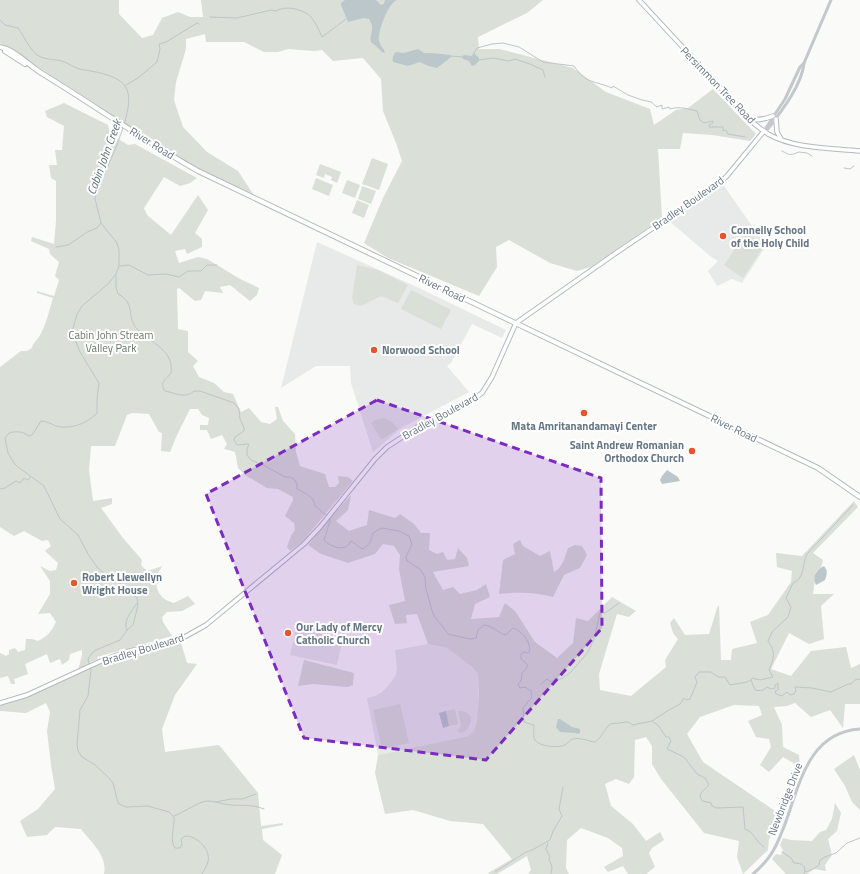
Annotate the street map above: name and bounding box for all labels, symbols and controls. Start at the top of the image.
street label: Persimmon Tree Road [677,43,759,127]
water label: Cabin John Creek [82,115,127,197]
street label: River Road [127,123,178,163]
street label: Bradley Boulevard [649,172,727,234]
place label: Connelly School of the Holy Child [731,222,809,251]
marker: Connelly School of the Holy Child [718,231,728,241]
street label: River Road [416,270,468,306]
park label: Cabin John Stream Valley Park [69,327,153,356]
place label: Norwood School [382,342,460,358]
marker: Norwood School [369,345,379,355]
street label: Bradley Boulevard [399,388,481,443]
marker: Mata Amritanandamayi Center [579,408,589,418]
street label: River Road [708,410,760,446]
place label: Mata Amritanandamayi Center [511,418,657,434]
place label: Saint Andrew Romanian Orthodox Church [570,437,684,466]
marker: Saint Andrew Romanian Orthodox Church [687,446,697,456]
place label: Robert Llewellyn Wright House [82,569,162,598]
marker: Robert Llewellyn Wright House [69,578,79,588]
place label: Our Lady of Mercy Catholic Church [296,619,383,648]
marker: Our Lady of Mercy Catholic Church [283,628,293,638]
street label: Bradley Boulevard [100,629,186,669]
street label: Newbridge Drive [764,760,806,838]

